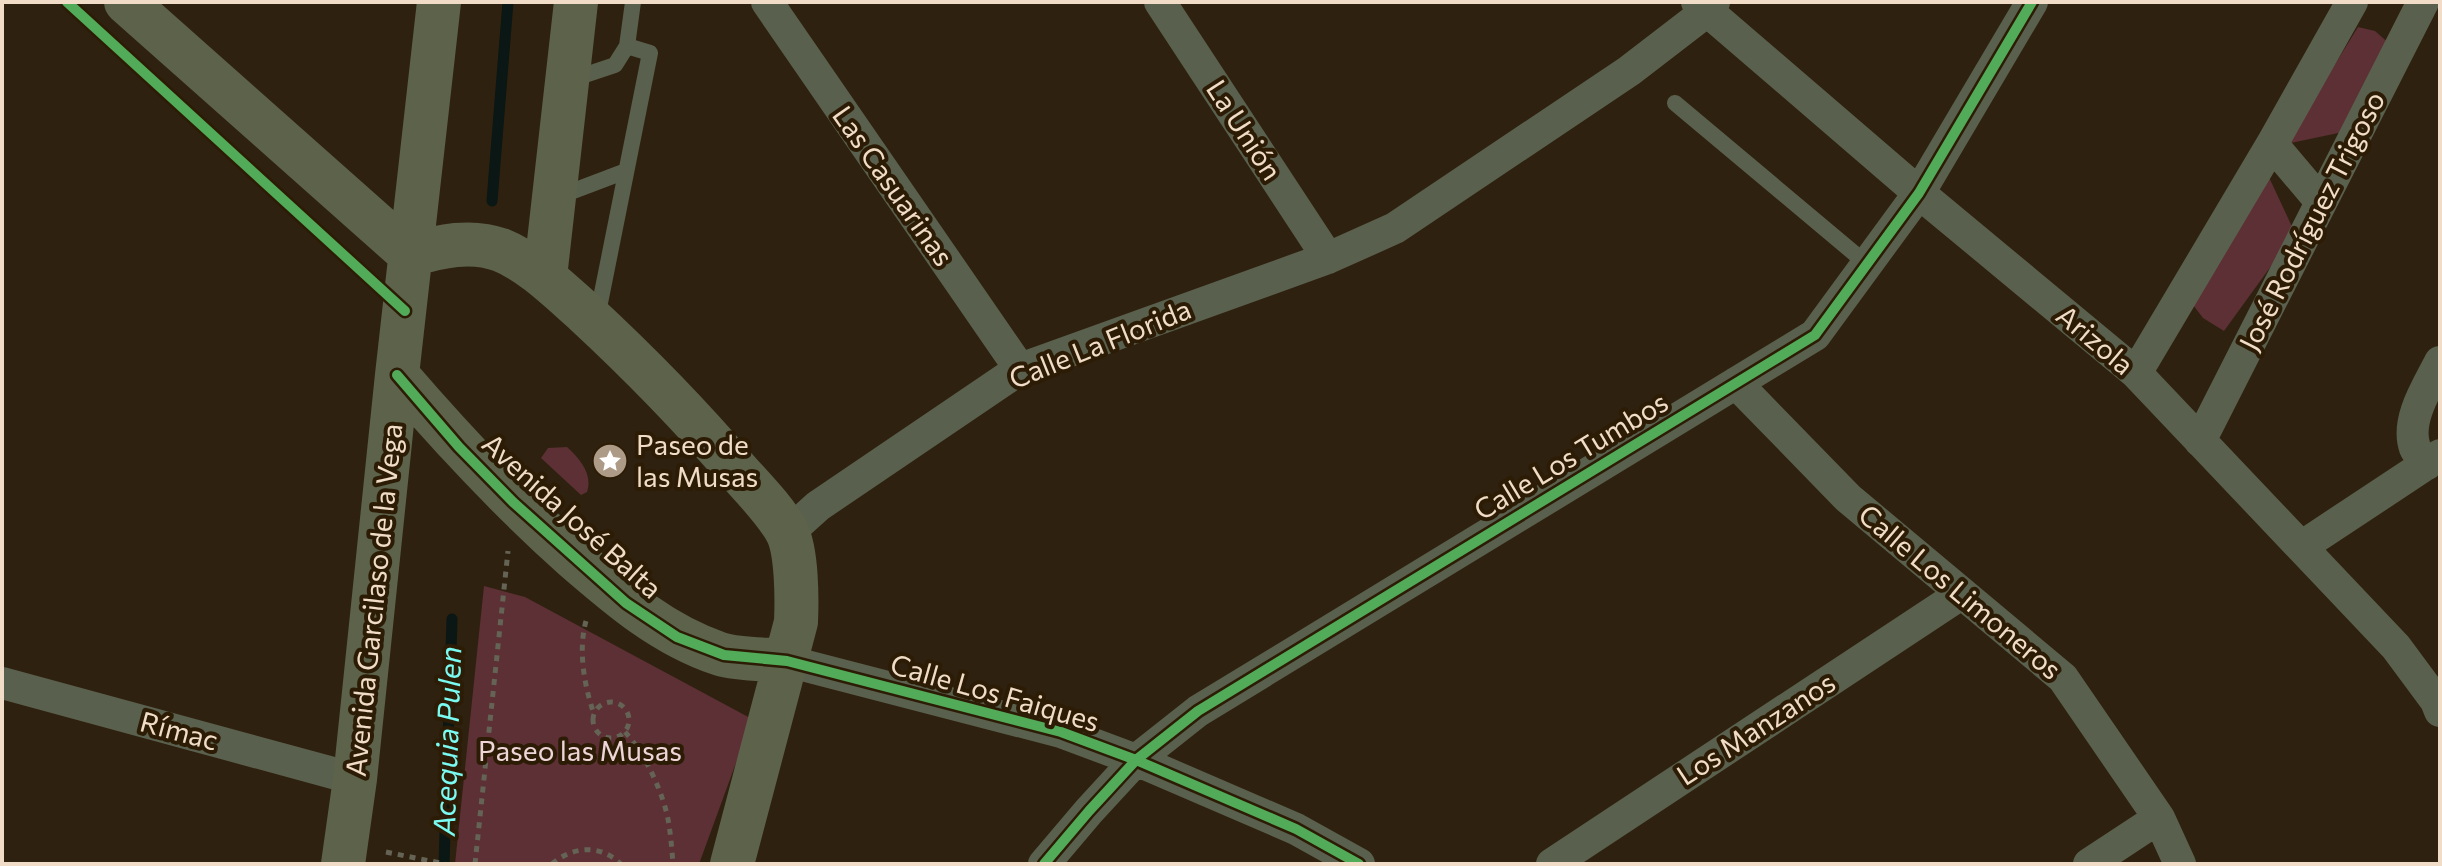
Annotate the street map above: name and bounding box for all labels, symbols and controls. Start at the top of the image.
street label: La Unión [1200,73,1290,186]
street label: José Rodríguez Trigoso [2231,85,2391,356]
street label: Las Casuarinas [826,99,961,272]
street label: Calle La Florida [1004,291,1196,395]
street label: Arizola [2050,297,2141,381]
street label: Calle Los Tumbos [1467,384,1674,526]
street label: Avenida Garcilaso de la Vega [338,422,408,778]
street label: Avenida José Balta [476,426,669,605]
place label: Paseo de las Musas [636,427,758,493]
place icon: Paseo de las Musas [591,442,629,480]
street label: Calle Los Limoneros [1852,497,2069,686]
water label: Acequia Pulen [424,645,467,837]
street label: Calle Los Faiques [887,646,1104,738]
street label: Los Manzanos [1670,664,1841,792]
street label: Rímac [137,703,222,757]
park label: Paseo las Musas [478,733,682,767]

